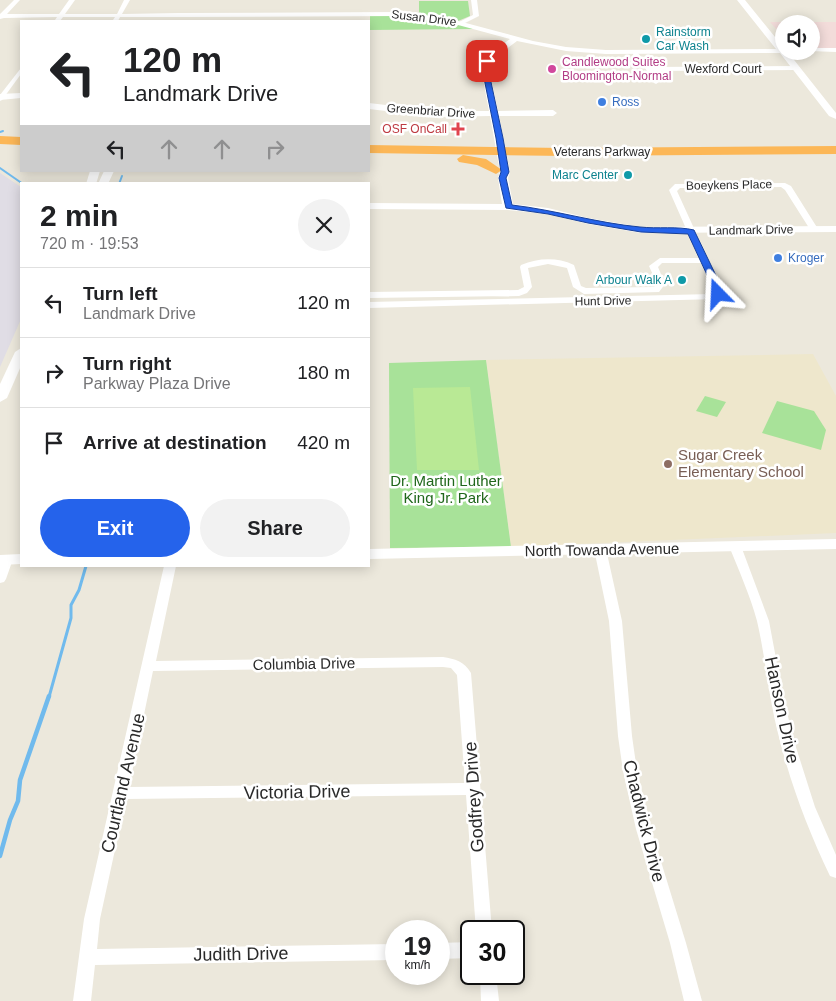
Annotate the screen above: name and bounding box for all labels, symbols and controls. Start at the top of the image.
street label: Susan Drive [391,7,458,29]
map controls [775,15,820,60]
button: sound [775,15,820,60]
place label: Rainstorm Car Wash [656,25,711,53]
marker: Rainstorm Car Wash [640,33,652,45]
icon: left [40,40,105,105]
text: 120 m [123,40,222,79]
pin [466,40,508,82]
icon: arrive [473,47,501,75]
place label: Candlewood Suites Bloomington-Normal [562,55,671,83]
street label: Wexford Court [684,62,762,76]
marker: Candlewood Suites Bloomington-Normal [546,63,558,75]
text: Landmark Drive [123,81,278,106]
place label: Ross [612,95,639,109]
marker: Ross [596,96,608,108]
street label: Greenbriar Drive [386,101,476,121]
place label: OSF OnCall [382,122,447,136]
marker: OSF OnCall [451,122,465,136]
icon: left [102,135,130,163]
icon: ahead [155,135,183,163]
icon: ahead [208,135,236,163]
icon: right [261,135,289,163]
street label: Veterans Parkway [554,145,650,159]
place label: Marc Center [552,168,618,182]
marker: Marc Center [622,169,634,181]
street label: Boeykens Place [686,177,772,193]
text: 2 min [40,199,118,232]
button: close [298,199,350,251]
street label: Landmark Drive [709,222,794,238]
text: 720 m · 19:53 [40,235,139,252]
place label: Kroger [788,251,824,265]
marker: Kroger [772,252,784,264]
position arrow [691,267,743,319]
place label: Arbour Walk A [596,273,672,287]
marker: Arbour Walk A [676,274,688,286]
text: Turn left [83,283,158,304]
icon: left [40,289,68,317]
text: 120 m [297,292,350,313]
street label: Hunt Drive [575,294,632,308]
text: Landmark Drive [83,305,196,322]
text: Turn right [83,353,171,374]
icon: right [40,359,68,387]
text: 180 m [297,362,350,383]
text: Parkway Plaza Drive [83,375,231,392]
icon: arrive [40,429,68,457]
text: Arrive at destination [83,432,267,453]
text: 420 m [297,432,350,453]
place label: Sugar Creek Elementary School [678,446,804,480]
marker: Sugar Creek Elementary School [662,458,674,470]
park label: Dr. Martin Luther King Jr. Park [390,472,502,506]
button: Exit [40,499,190,557]
button: Share [200,499,350,557]
street label: North Towanda Avenue [525,540,679,559]
street label: Columbia Drive [253,654,355,673]
street label: Hanson Drive [761,655,803,765]
street label: Courtland Avenue [97,711,149,855]
street label: Godfrey Drive [460,741,488,853]
street label: Chadwick Drive [619,758,669,884]
street label: Victoria Drive [243,781,351,803]
speed limit sign: 30 [460,920,525,985]
text: 19 [404,932,431,960]
street label: Judith Drive [193,943,289,965]
text: km/h [404,958,431,972]

